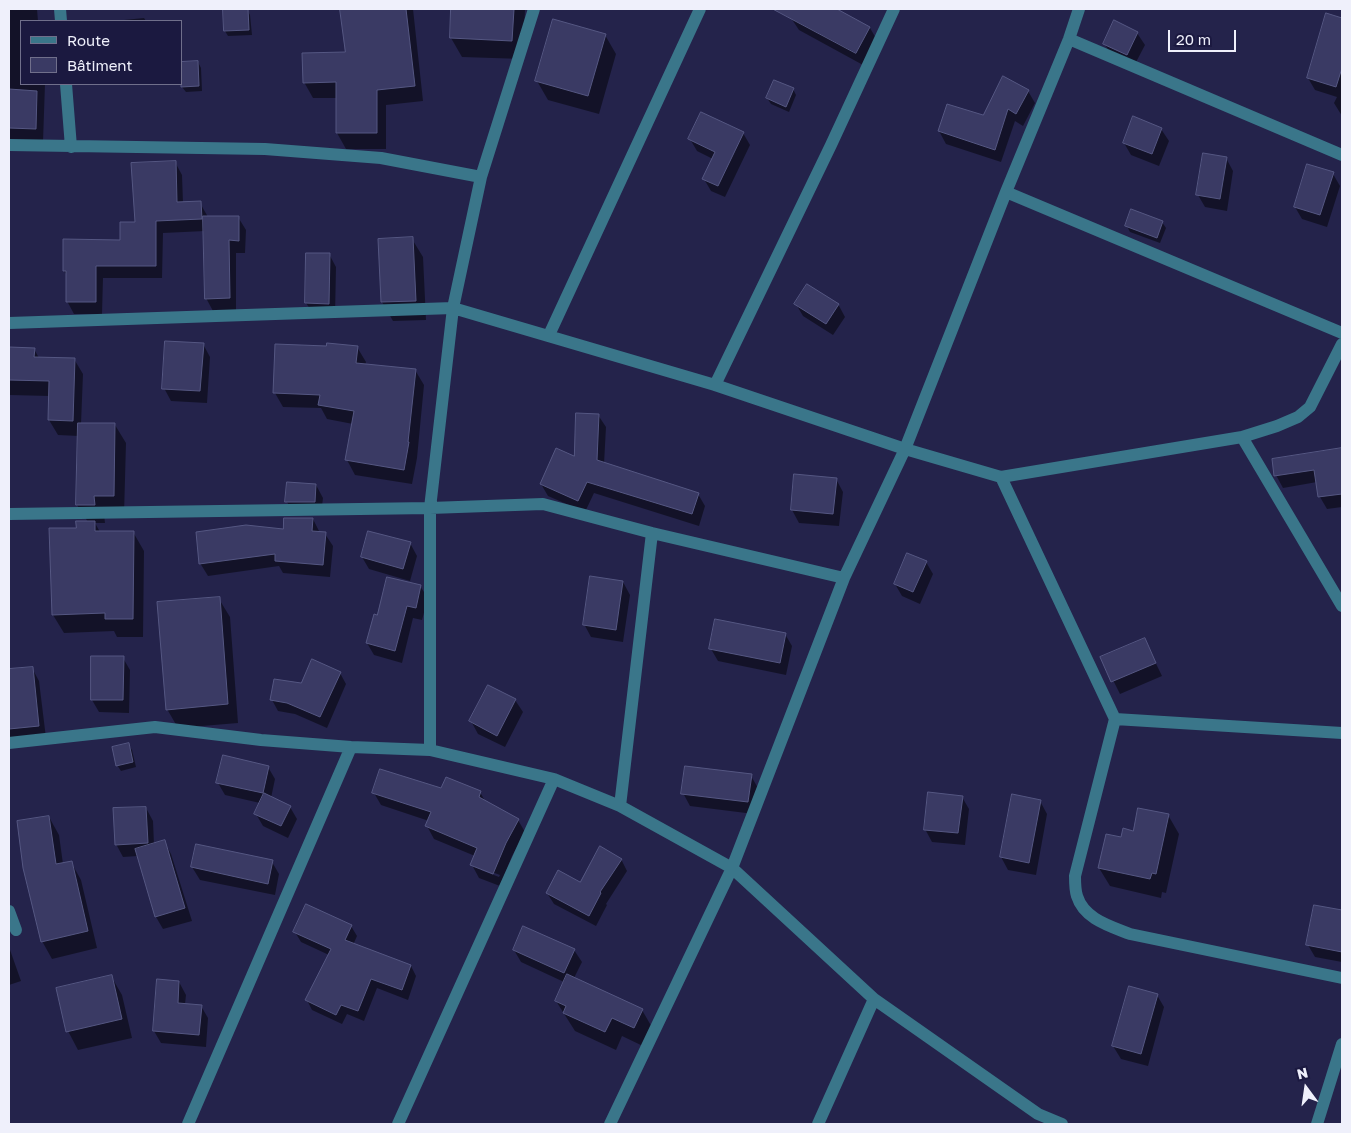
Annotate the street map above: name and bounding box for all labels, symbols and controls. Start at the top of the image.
legend [20,20,182,85]
scale bar [1171,20,1238,52]
text: 20 m [1176,30,1211,48]
text: Route [67,31,110,49]
text: Bâtiment [67,56,132,74]
north arrow [1281,1063,1331,1113]
text: N [1295,1063,1309,1082]

